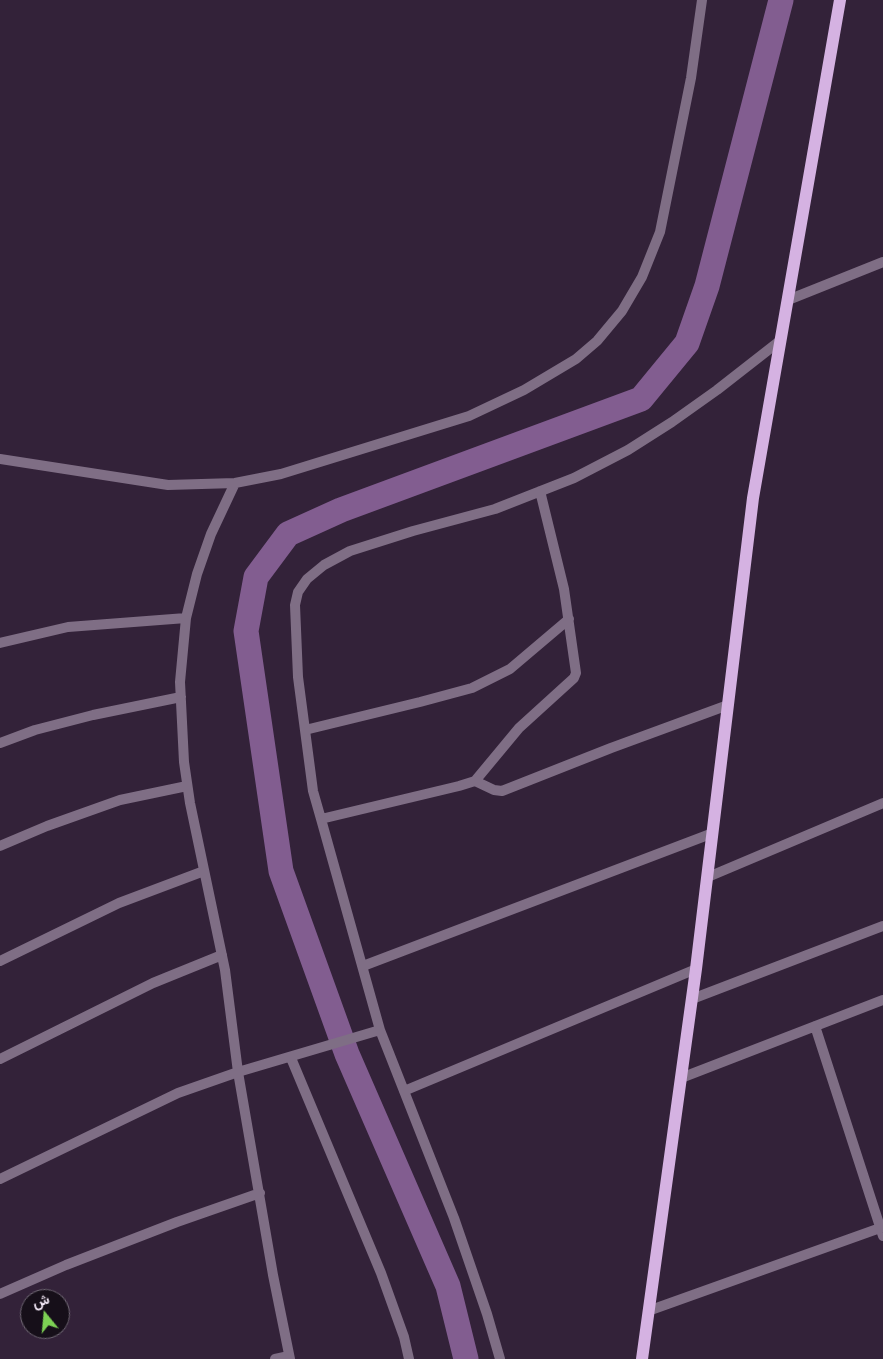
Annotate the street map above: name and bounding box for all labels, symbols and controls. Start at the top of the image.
north arrow [20,1289,70,1339]
text: ش [30,1290,52,1312]

